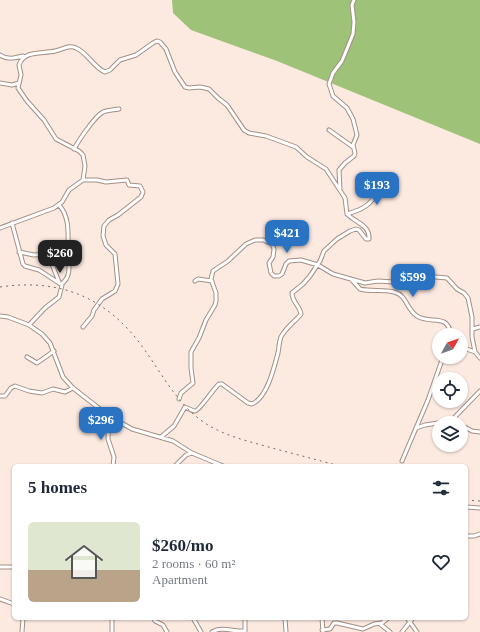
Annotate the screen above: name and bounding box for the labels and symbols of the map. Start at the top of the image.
pin: $193 [353,172,401,206]
pin: $421 [263,220,311,254]
pin: $260 [36,240,84,274]
pin: $599 [389,264,437,298]
north arrow [432,328,468,364]
pin: $296 [77,407,125,441]

